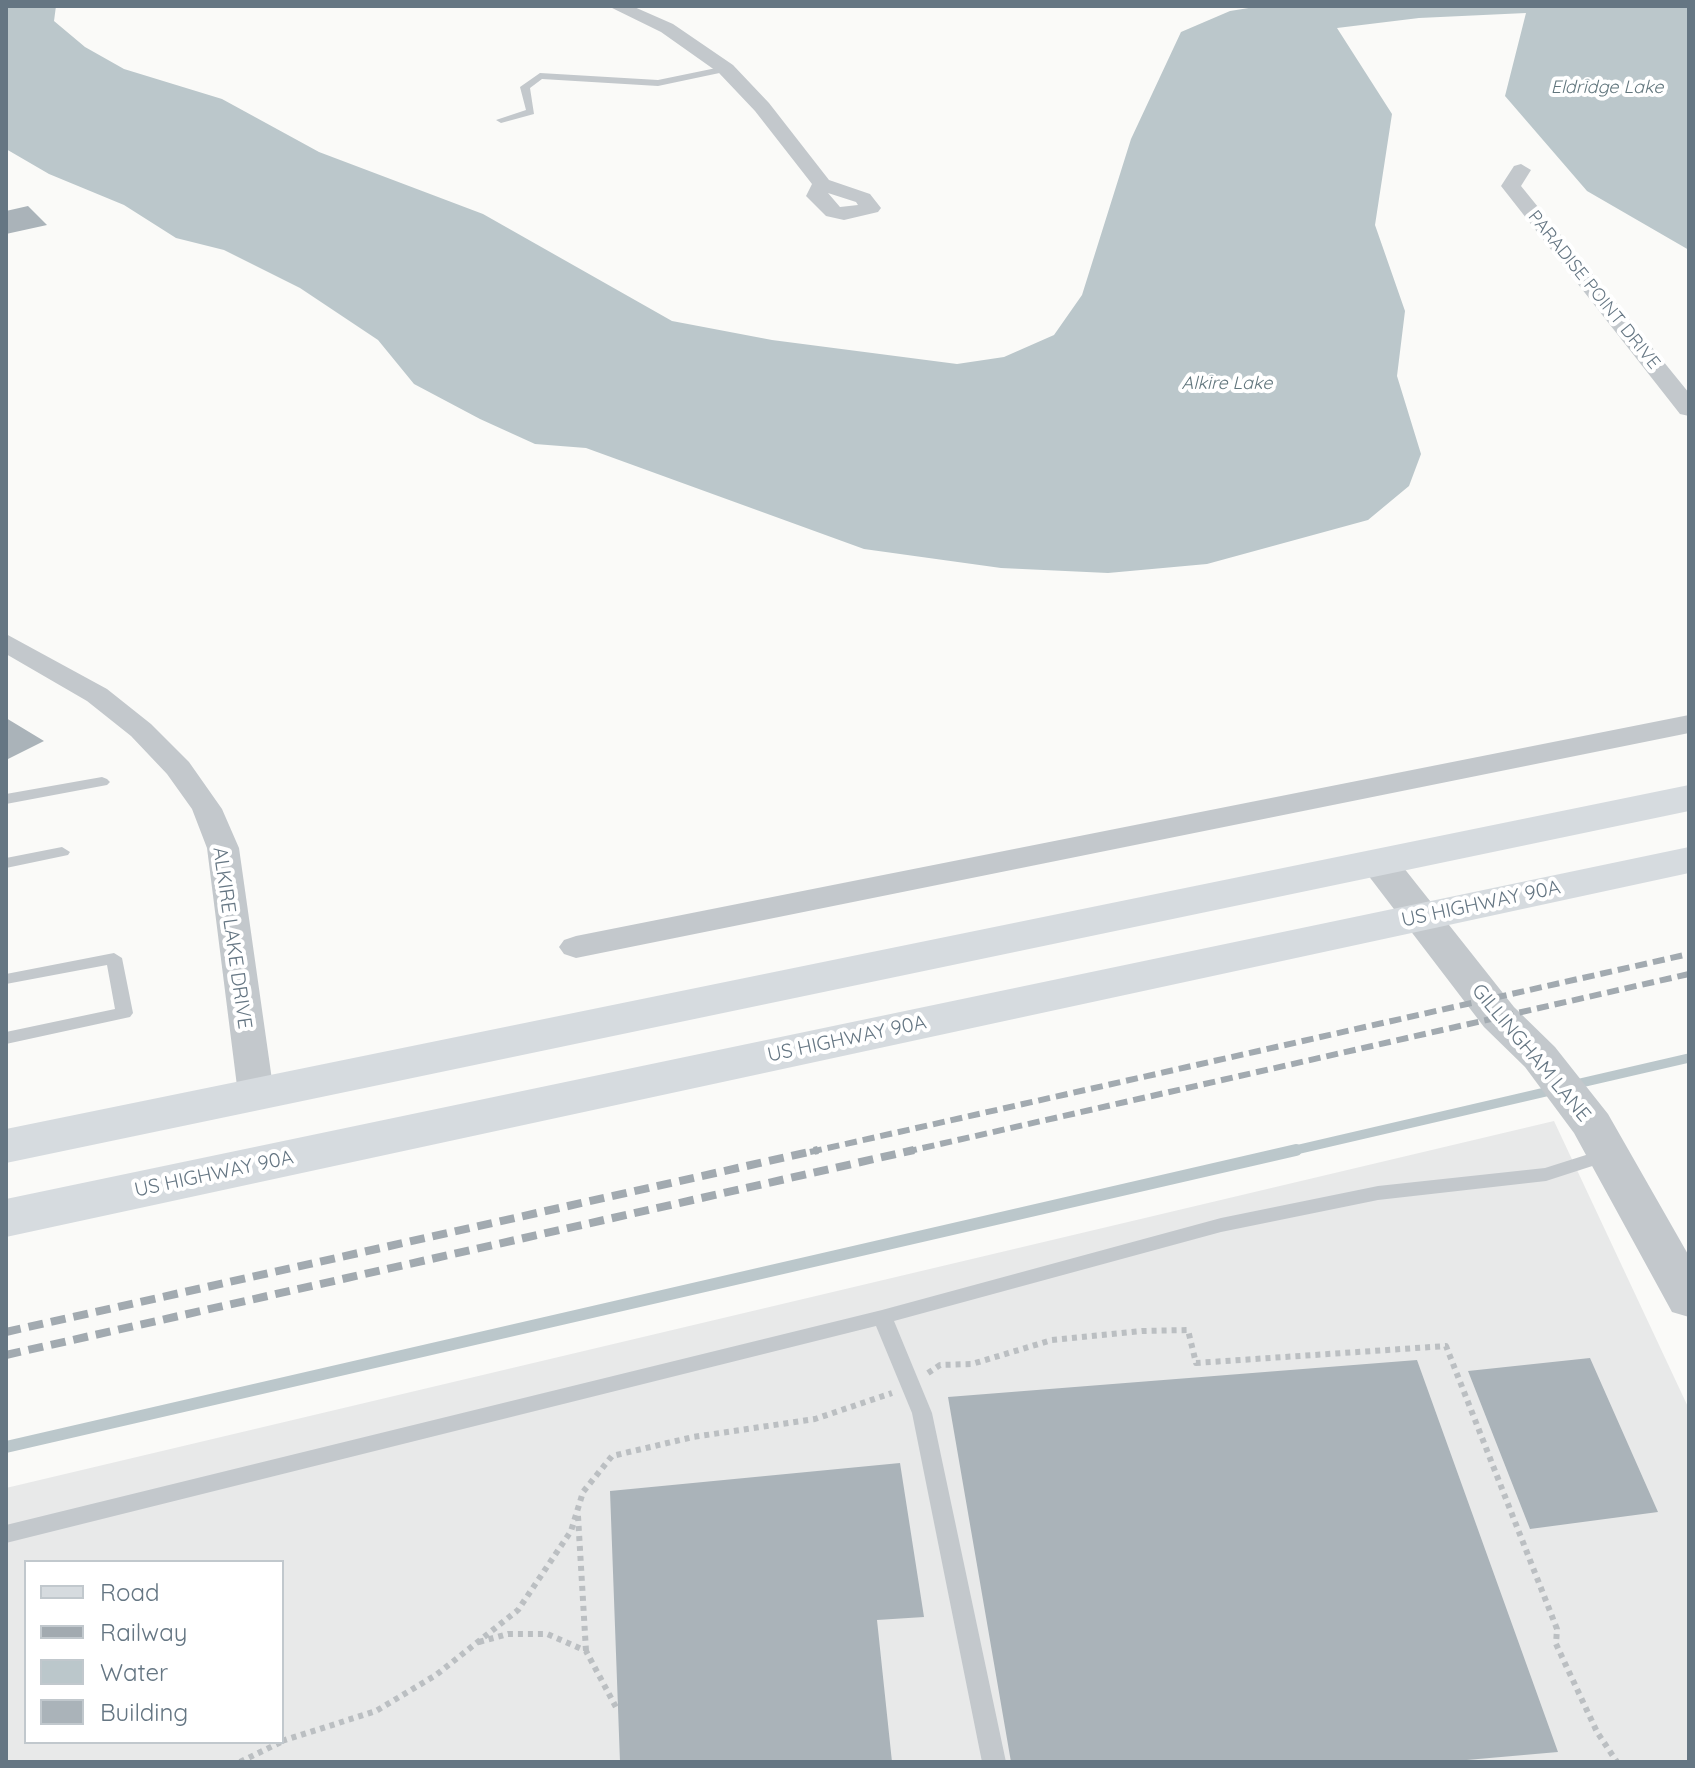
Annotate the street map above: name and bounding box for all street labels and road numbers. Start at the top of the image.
street label: PARADISE POINT DRIVE [1523,206,1665,374]
street label: ALKIRE LAKE DRIVE [207,845,257,1031]
street label: US HIGHWAY 90A [1399,875,1563,933]
street label: GILLINGHAM LANE [1466,979,1596,1127]
street label: US HIGHWAY 90A [765,1010,929,1068]
street label: US HIGHWAY 90A [132,1145,296,1203]

